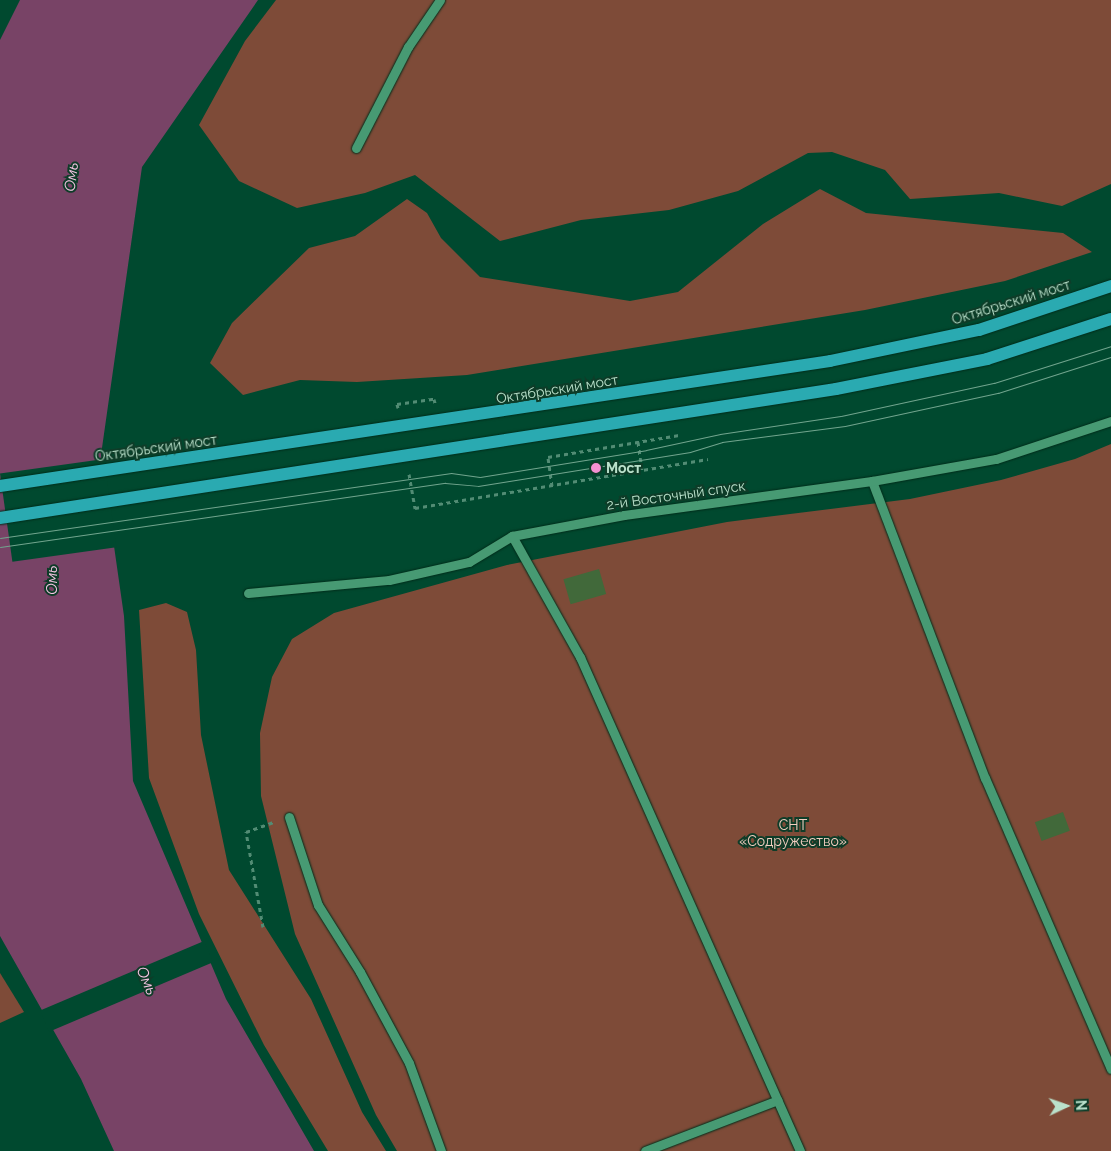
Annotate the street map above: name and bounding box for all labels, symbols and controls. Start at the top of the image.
water label: Омь [61,161,83,193]
street label: Октябрьский мост [950,276,1072,328]
street label: Октябрьский мост [495,371,619,407]
street label: Октябрьский мост [94,431,218,465]
place label: Мост [606,460,641,476]
marker: Мост [590,462,602,474]
street label: 2-й Восточный спуск [605,477,747,513]
water label: Омь [44,565,62,595]
park label: СНТ «Содружество» [739,817,847,850]
water label: Омь [132,964,160,998]
north arrow [1041,1081,1091,1131]
text: N [1073,1099,1089,1111]

